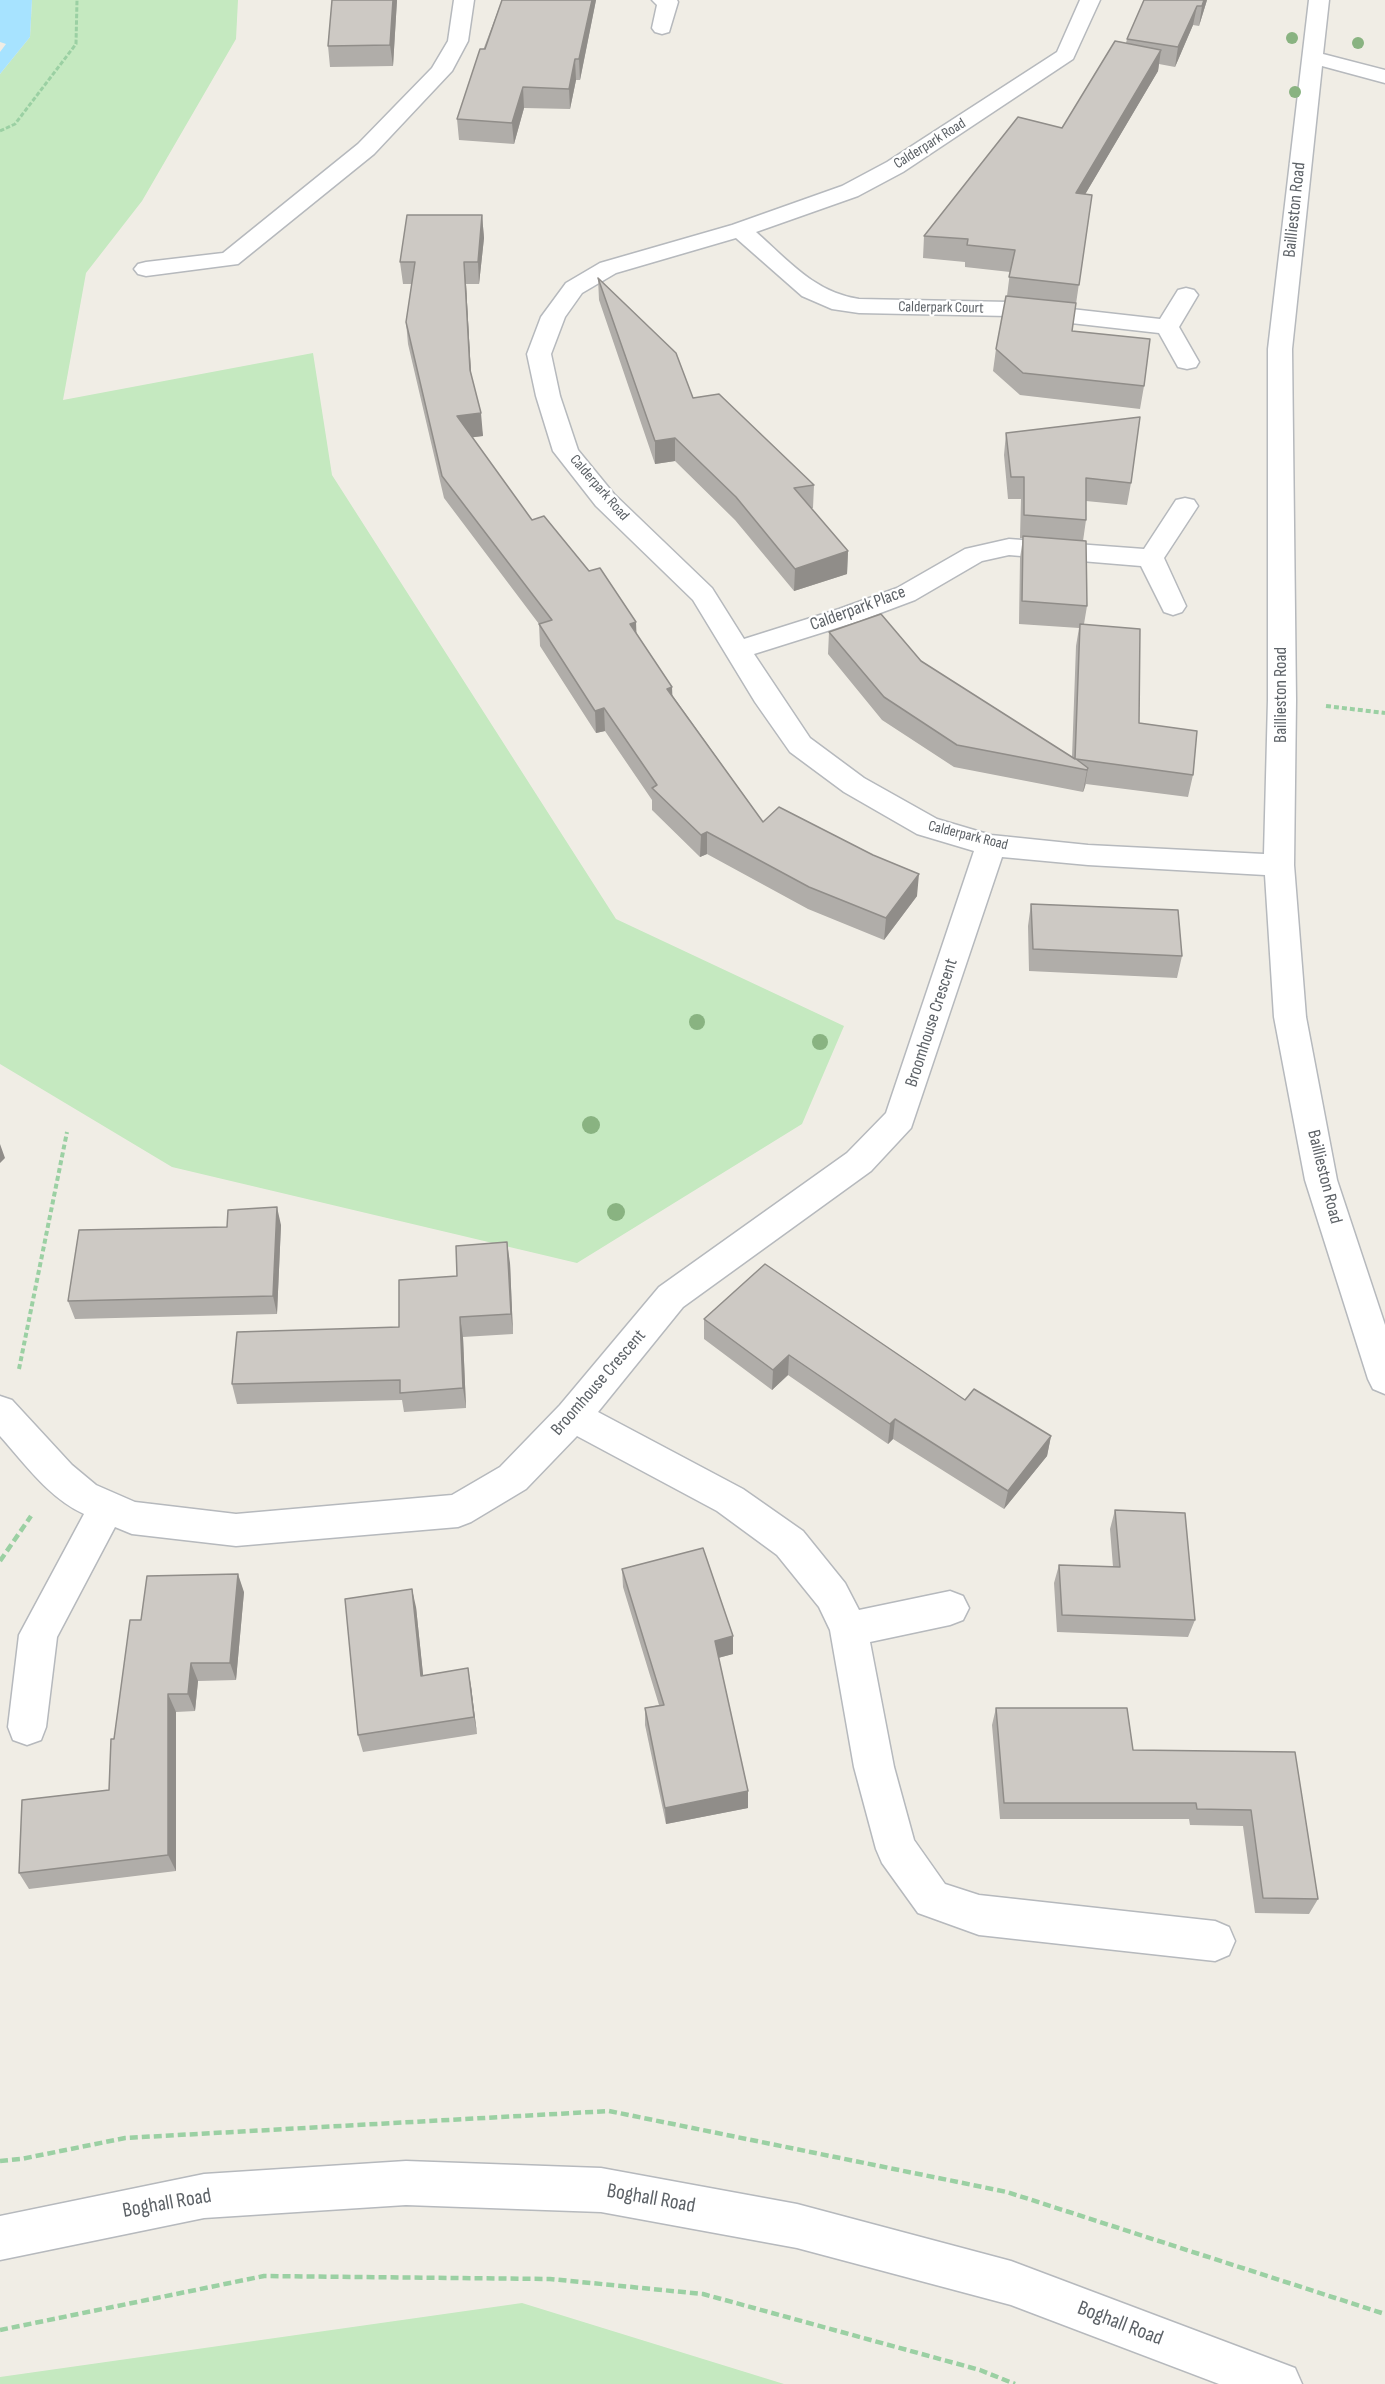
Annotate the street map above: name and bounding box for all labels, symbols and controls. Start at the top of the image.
street label: Calderpark Road [891,115,969,173]
street label: Baillieston Road [1279,161,1311,259]
street label: Calderpark Court [898,298,984,318]
street label: Calderpark Road [565,451,633,525]
street label: Calderpark Place [807,582,909,636]
street label: Baillieston Road [1270,647,1292,743]
street label: Calderpark Road [926,817,1010,855]
street label: Broomhouse Crescent [901,956,963,1090]
street label: Baillieston Road [1302,1128,1346,1226]
street label: Broomhouse Crescent [547,1326,651,1440]
street label: Boghall Road [605,2179,697,2219]
street label: Boghall Road [121,2184,213,2224]
street label: Boghall Road [1074,2296,1166,2352]

